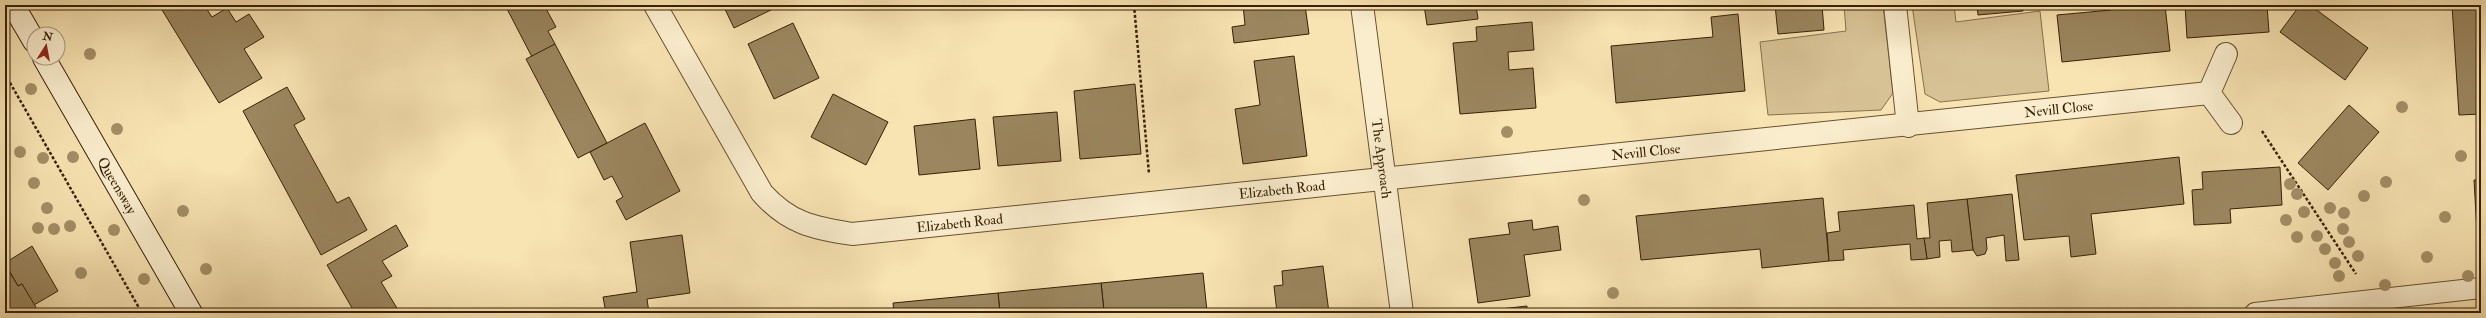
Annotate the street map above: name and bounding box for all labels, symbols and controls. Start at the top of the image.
north arrow [26,26,66,66]
text: N [41,29,55,44]
street label: Nevill Close [2023,97,2094,121]
street label: The Approach [1368,118,1396,200]
street label: Nevill Close [1611,139,1681,164]
street label: Queensway [94,154,141,218]
street label: Elizabeth Road [1238,176,1326,202]
street label: Elizabeth Road [916,210,1004,236]

